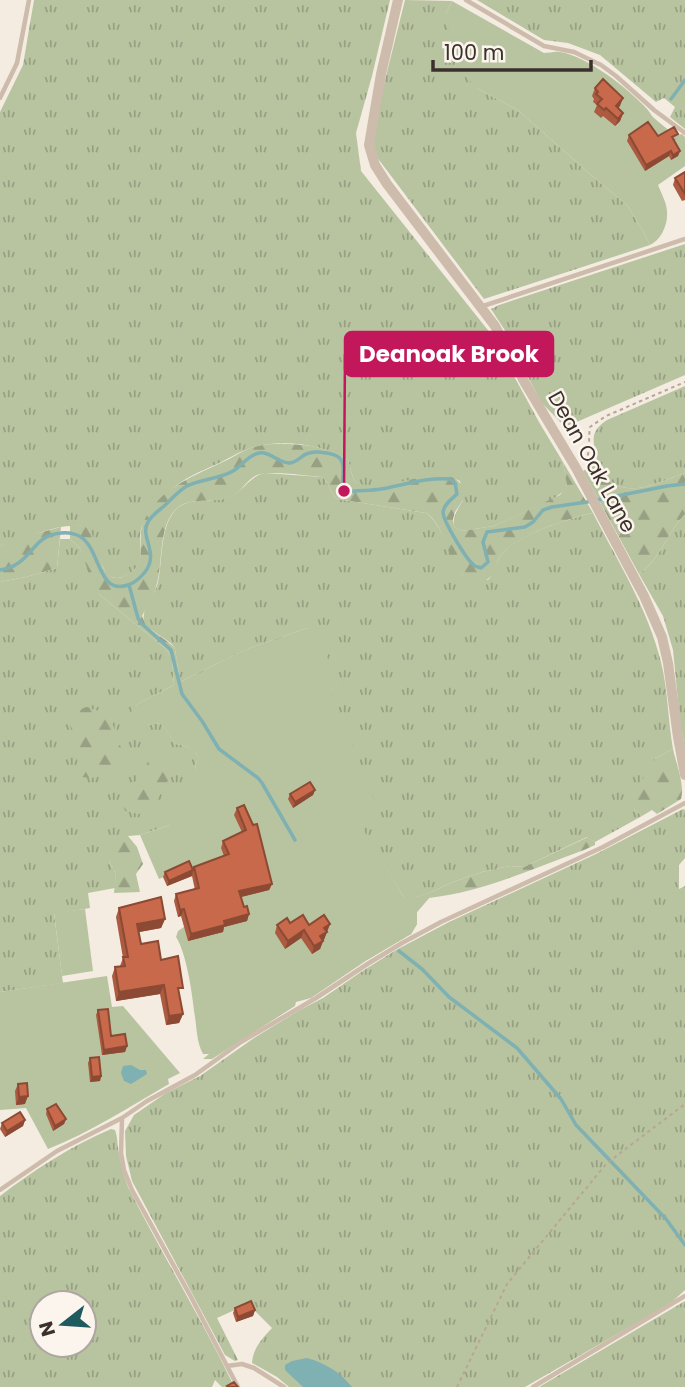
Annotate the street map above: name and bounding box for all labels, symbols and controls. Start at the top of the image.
scale bar [433,28,590,72]
text: 100 m [444,38,504,67]
callout: Deanoak Brook [345,332,553,376]
text: Deanoak Brook [359,338,540,370]
street label: Dean Oak Lane [541,386,643,538]
north arrow [28,1289,98,1359]
text: N [32,1318,62,1340]

